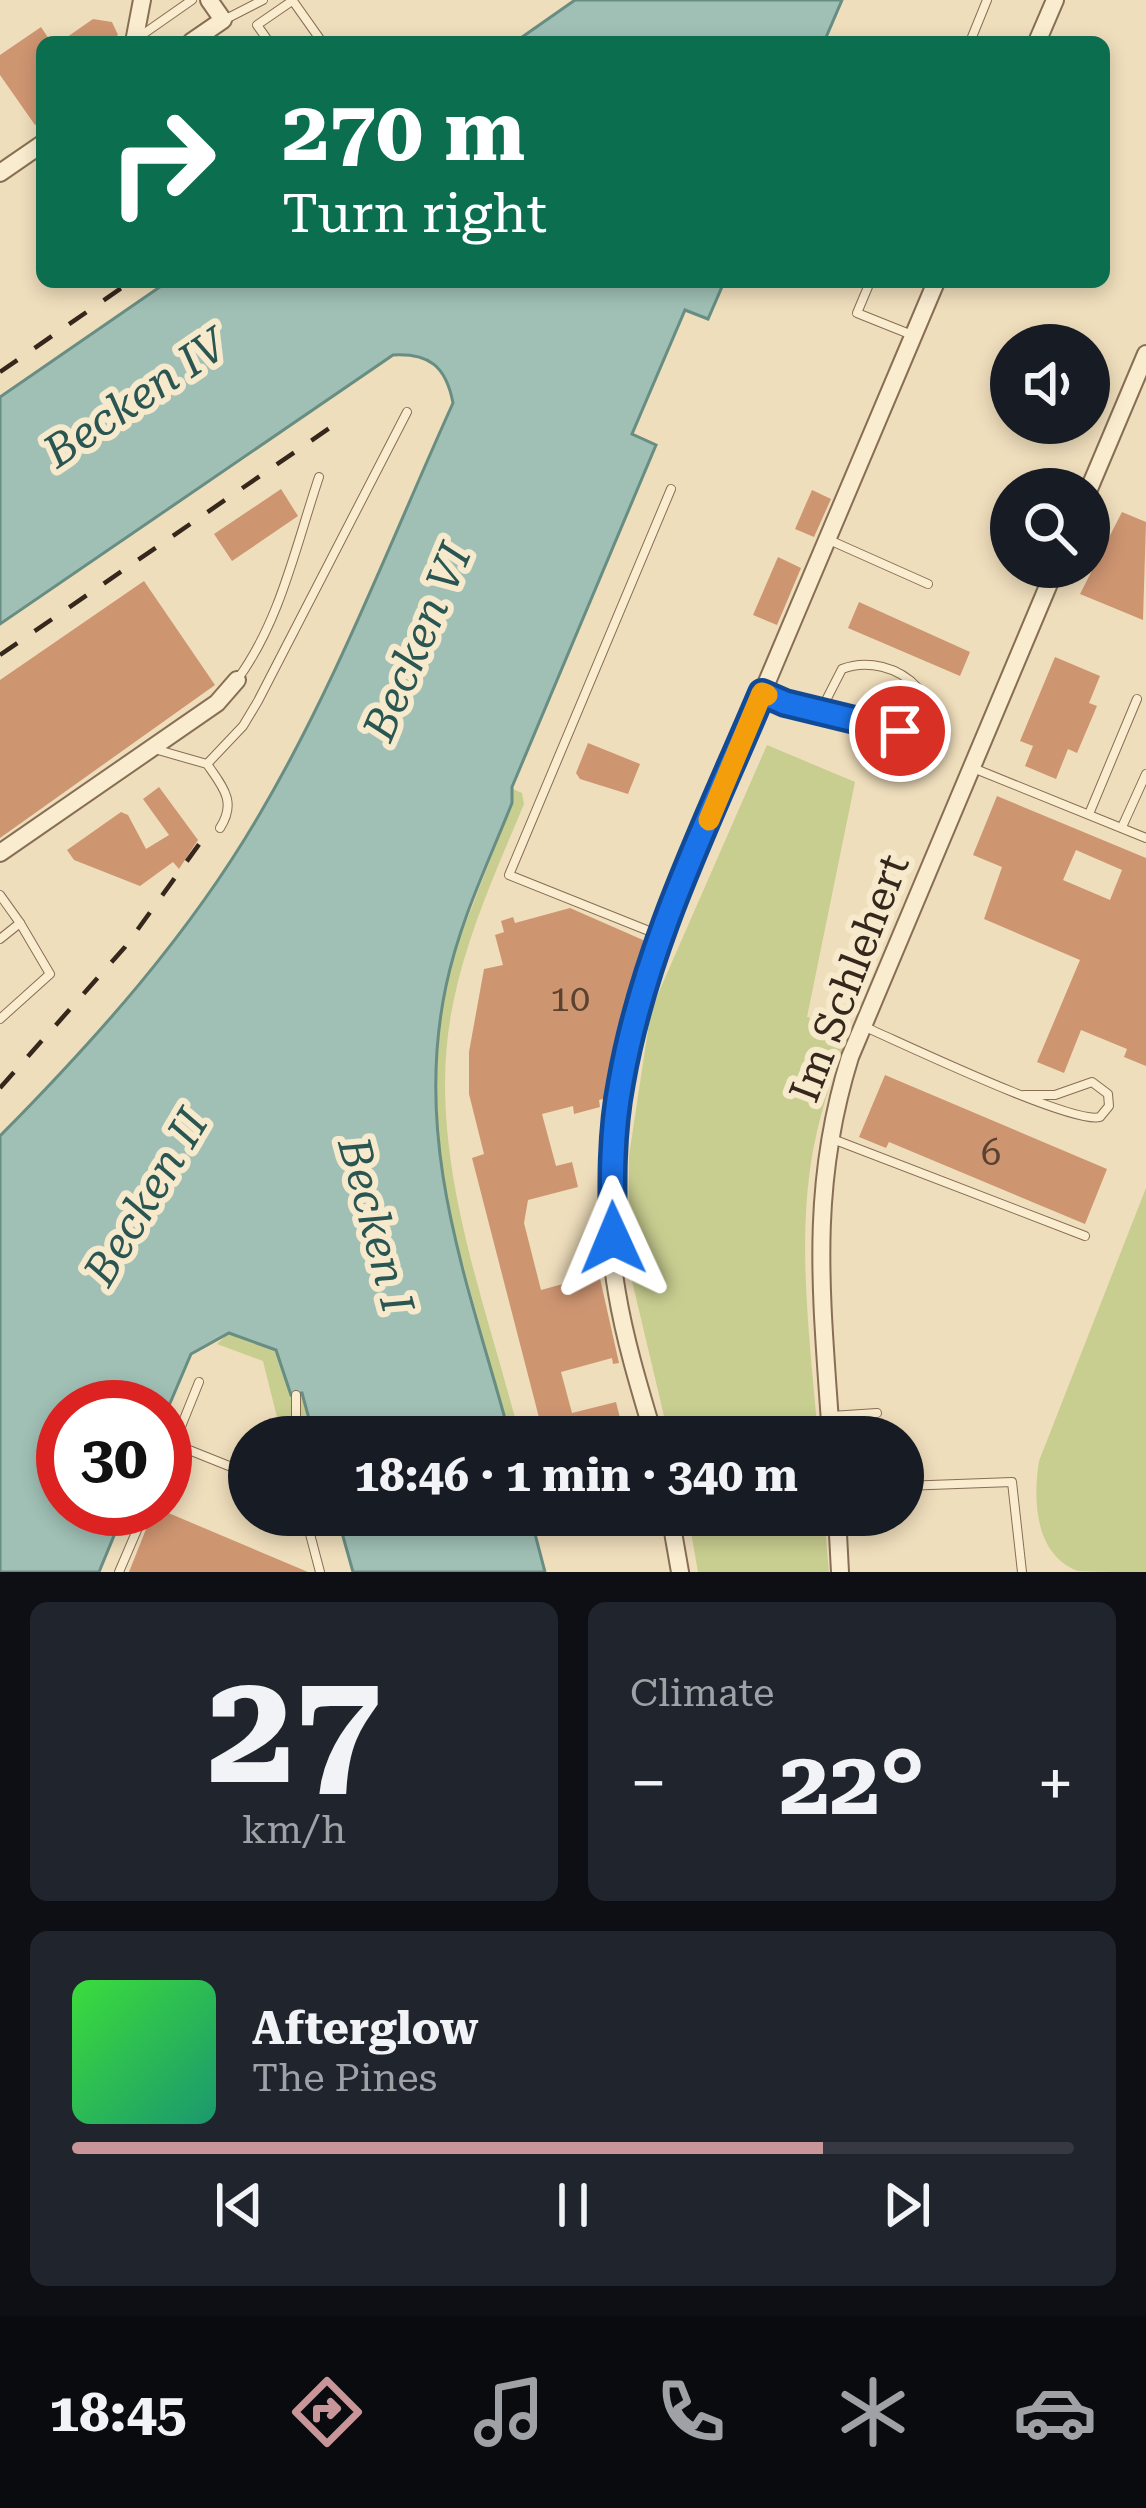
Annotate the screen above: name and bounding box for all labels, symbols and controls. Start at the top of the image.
text: 270 m [282,82,525,180]
icon: right [84,84,240,240]
text: Turn right [282,182,547,245]
water label: Becken IV [33,316,239,479]
map controls [990,324,1110,588]
button: sound [990,324,1110,444]
button: search [990,468,1110,588]
water label: Becken VI [351,535,483,749]
pin [849,680,951,782]
icon: arrive [867,698,933,764]
street label: Im Schlehert [779,847,919,1109]
house number: 10 [550,978,590,1020]
water label: Becken II [72,1098,220,1295]
water label: Becken I [327,1131,425,1319]
house number: 6 [981,1132,1001,1174]
position arrow [550,1175,676,1301]
speed limit sign: 30 [36,1380,192,1536]
text: 18:46 · 1 min · 340 m [354,1449,798,1502]
text: 27 [207,1637,381,1820]
text: Climate [630,1670,774,1716]
text: 22° [779,1731,925,1836]
text: − [630,1745,667,1822]
text: + [1037,1745,1074,1822]
text: km/h [242,1807,346,1853]
text: Afterglow [252,2002,478,2055]
text: The Pines [252,2055,437,2101]
icon: previous [206,2172,272,2238]
icon: pause [540,2172,606,2238]
icon: next [874,2172,940,2238]
icon: directions [285,2370,369,2454]
icon: music [467,2370,551,2454]
icon: phone [649,2370,733,2454]
icon: climate [831,2370,915,2454]
icon: car [1013,2370,1097,2454]
text: 18:45 [49,2381,187,2444]

